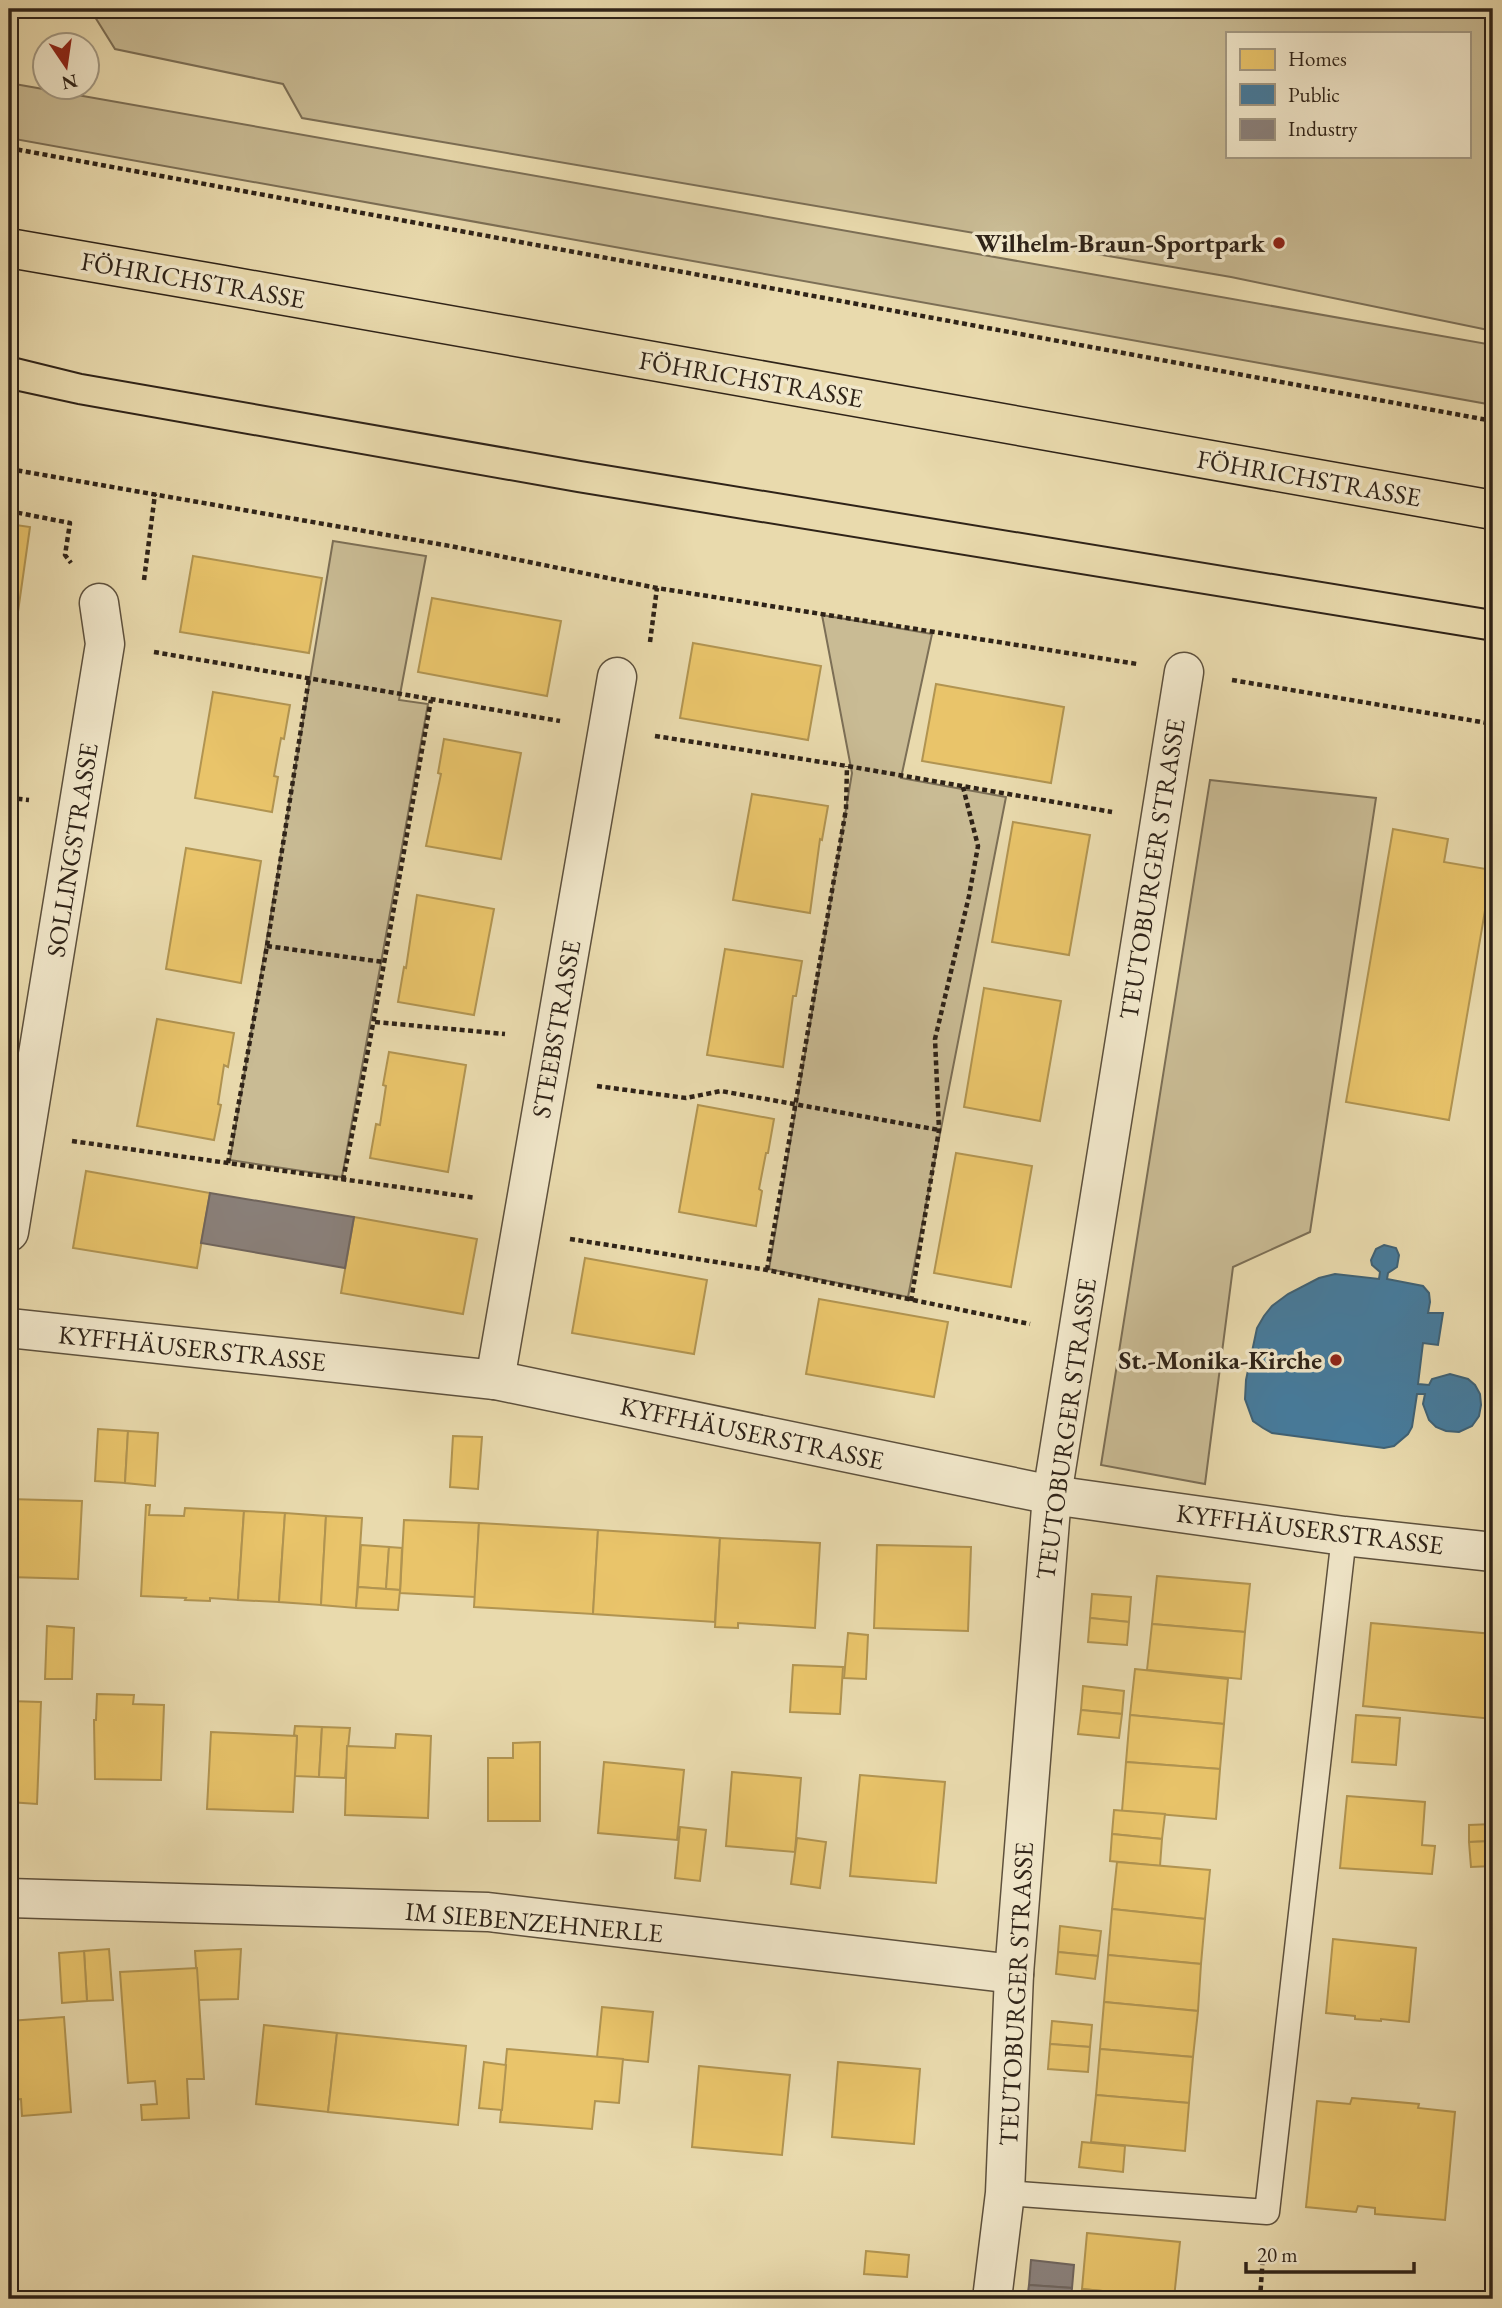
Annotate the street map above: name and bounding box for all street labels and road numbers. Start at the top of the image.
street label: FÖHRICHSTRASSE [78,244,308,317]
street label: FÖHRICHSTRASSE [636,343,866,416]
street label: FÖHRICHSTRASSE [1194,442,1424,515]
street label: TEUTOBURGER STRASSE [1111,716,1193,1022]
street label: SOLLINGSTRASSE [38,740,106,960]
street label: STEEBSTRASSE [524,937,588,1121]
street label: TEUTOBURGER STRASSE [1028,1276,1104,1582]
street label: KYFFHÄUSERSTRASSE [57,1317,328,1379]
street label: KYFFHÄUSERSTRASSE [617,1388,887,1478]
street label: KYFFHÄUSERSTRASSE [1175,1496,1446,1562]
street label: TEUTOBURGER STRASSE [991,1841,1041,2147]
street label: IM SIEBENZEHNERLE [404,1894,665,1950]

